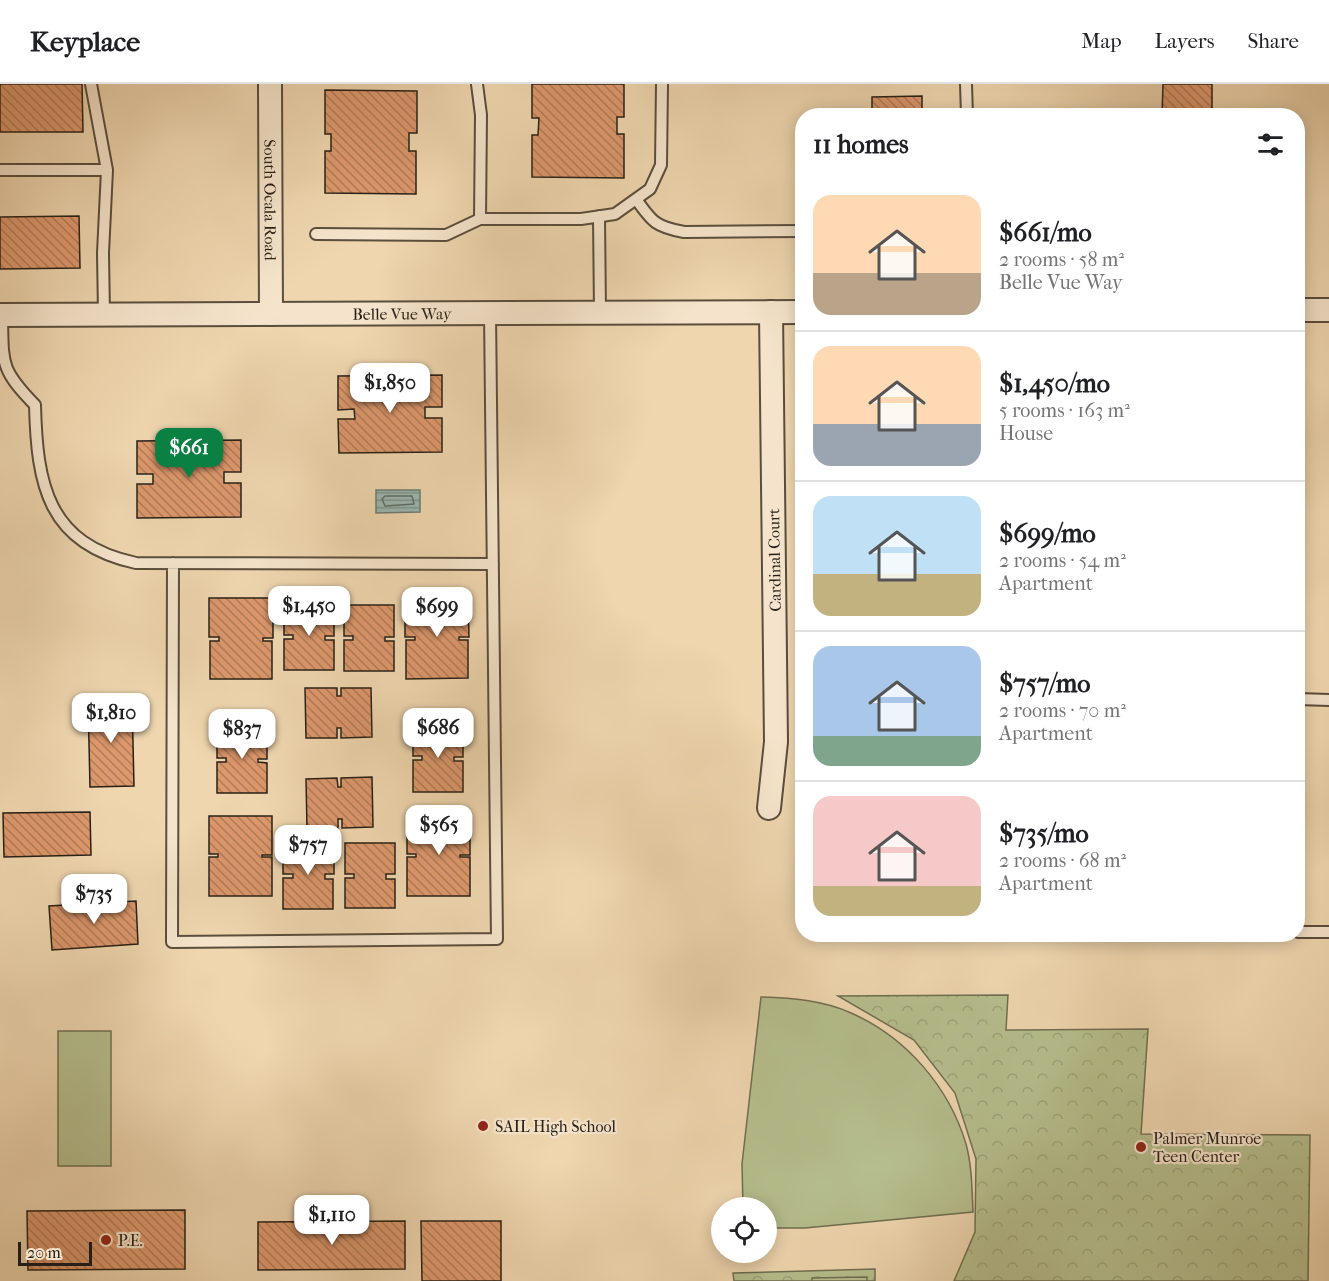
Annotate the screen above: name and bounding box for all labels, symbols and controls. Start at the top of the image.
text: Keyplace [30,25,140,58]
text: Map [1081,29,1122,53]
text: Layers [1155,29,1214,53]
text: Share [1247,29,1299,53]
icon: filters [1254,128,1287,161]
text: 11 homes [813,129,909,160]
street label: South Ocala Road [260,139,280,261]
text: $661/mo [999,217,1092,248]
icon: home [861,219,933,291]
text: 2 rooms · 58 m² [999,248,1124,271]
text: Belle Vue Way [999,271,1123,294]
street label: Belle Vue Way [352,304,452,324]
pin: $1,850 [341,363,439,414]
text: $1,450/mo [999,368,1110,399]
icon: home [861,370,933,442]
text: $1,850 [364,371,416,394]
text: 5 rooms · 163 m² [999,399,1130,422]
text: House [999,422,1053,445]
pin: $661 [153,428,225,479]
text: $661 [169,436,209,459]
street label: Cardinal Court [764,508,785,612]
text: $699/mo [999,518,1096,549]
icon: home [861,520,933,592]
text: 2 rooms · 54 m² [999,549,1126,572]
text: Apartment [999,572,1093,595]
pin: $1,450 [260,586,358,637]
pin: $699 [401,587,473,638]
text: $1,450 [282,594,336,617]
text: $699 [416,595,458,618]
text: $757/mo [999,668,1090,699]
icon: home [861,670,933,742]
pin: $1,810 [62,693,160,744]
text: 2 rooms · 70 m² [999,699,1126,722]
text: $1,810 [86,701,136,724]
pin: $686 [402,708,474,759]
pin: $837 [206,709,278,760]
text: $686 [417,716,459,739]
text: $837 [223,717,261,740]
text: Apartment [999,722,1093,745]
pin: $565 [403,805,475,856]
text: $565 [419,813,459,836]
text: $735/mo [999,818,1089,849]
icon: home [861,820,933,892]
pin: $757 [272,825,344,876]
text: $757 [289,833,327,856]
text: 2 rooms · 68 m² [999,849,1126,872]
text: Apartment [999,872,1093,895]
pin: $735 [58,874,130,925]
text: $735 [75,882,113,905]
place label: SAIL High School [495,1117,616,1136]
marker: SAIL High School [476,1119,490,1133]
place label: Palmer Munroe Teen Center [1153,1129,1261,1166]
marker: Palmer Munroe Teen Center [1134,1140,1148,1154]
pin: $1,110 [283,1195,381,1246]
map controls [711,1197,777,1263]
button: locate [711,1197,777,1263]
text: $1,110 [308,1203,356,1226]
place label: P.E. [118,1231,143,1250]
marker: P.E. [99,1233,113,1247]
scale bar [18,1239,92,1266]
text: 20 m [27,1243,61,1262]

